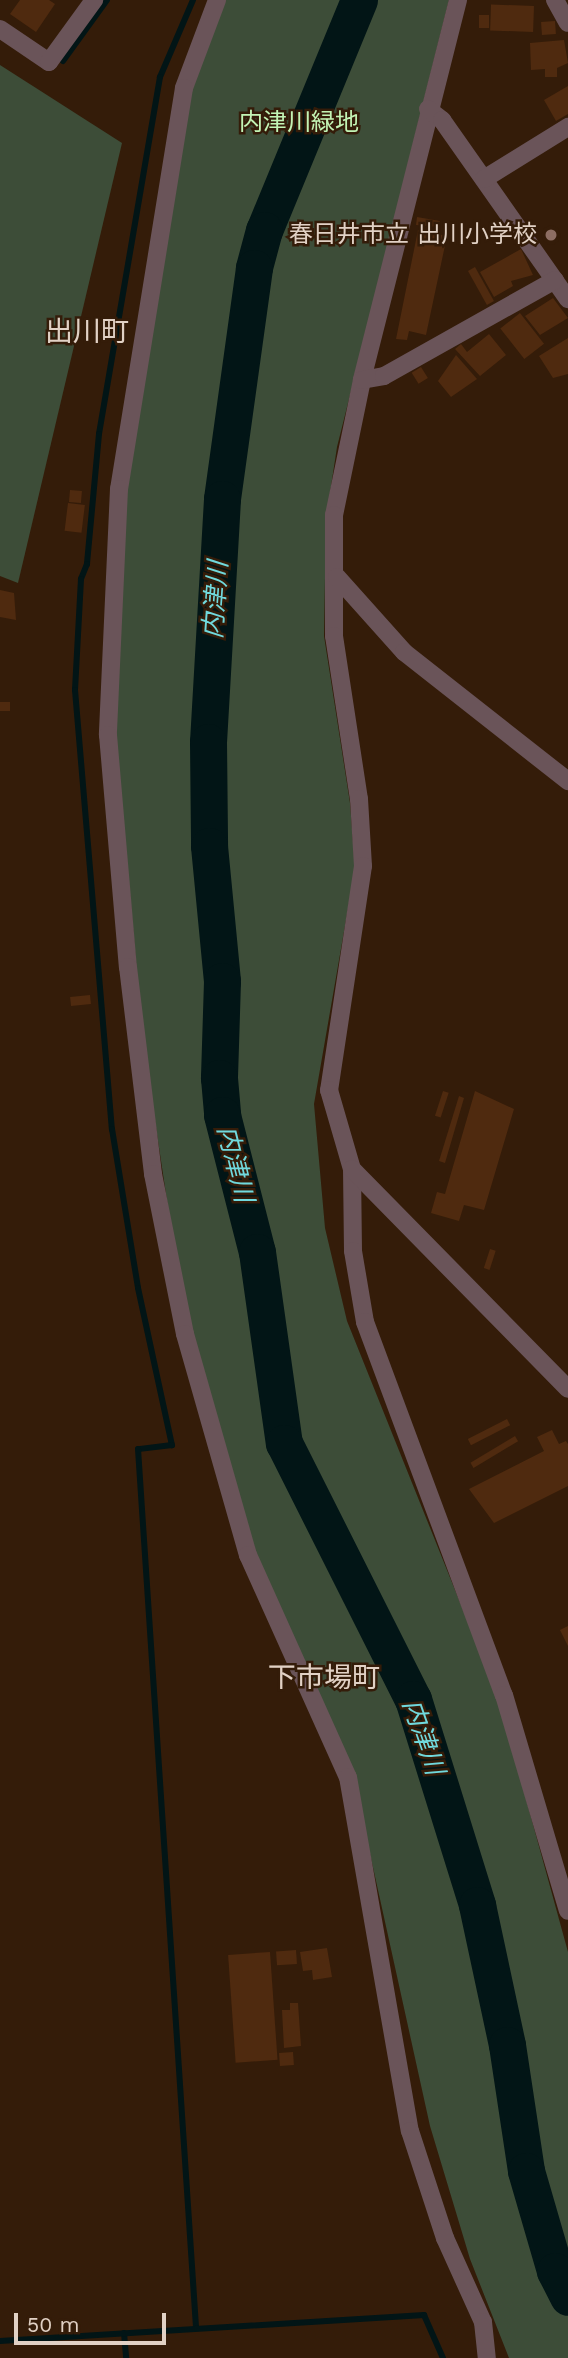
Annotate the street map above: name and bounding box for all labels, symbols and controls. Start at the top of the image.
park label: 内津川緑地 [239,109,359,137]
place label: 春日井市立 出川小学校 [289,221,537,249]
marker: 春日井市立 出川小学校 [543,227,559,243]
district label: 出川町 [45,315,129,349]
water label: 内津川 [198,560,234,640]
water label: 内津川 [210,1122,260,1206]
district label: 下市場町 [268,1661,380,1695]
water label: 内津川 [396,1695,450,1779]
scale bar [18,2298,170,2342]
text: 50 m [27,2312,79,2337]

